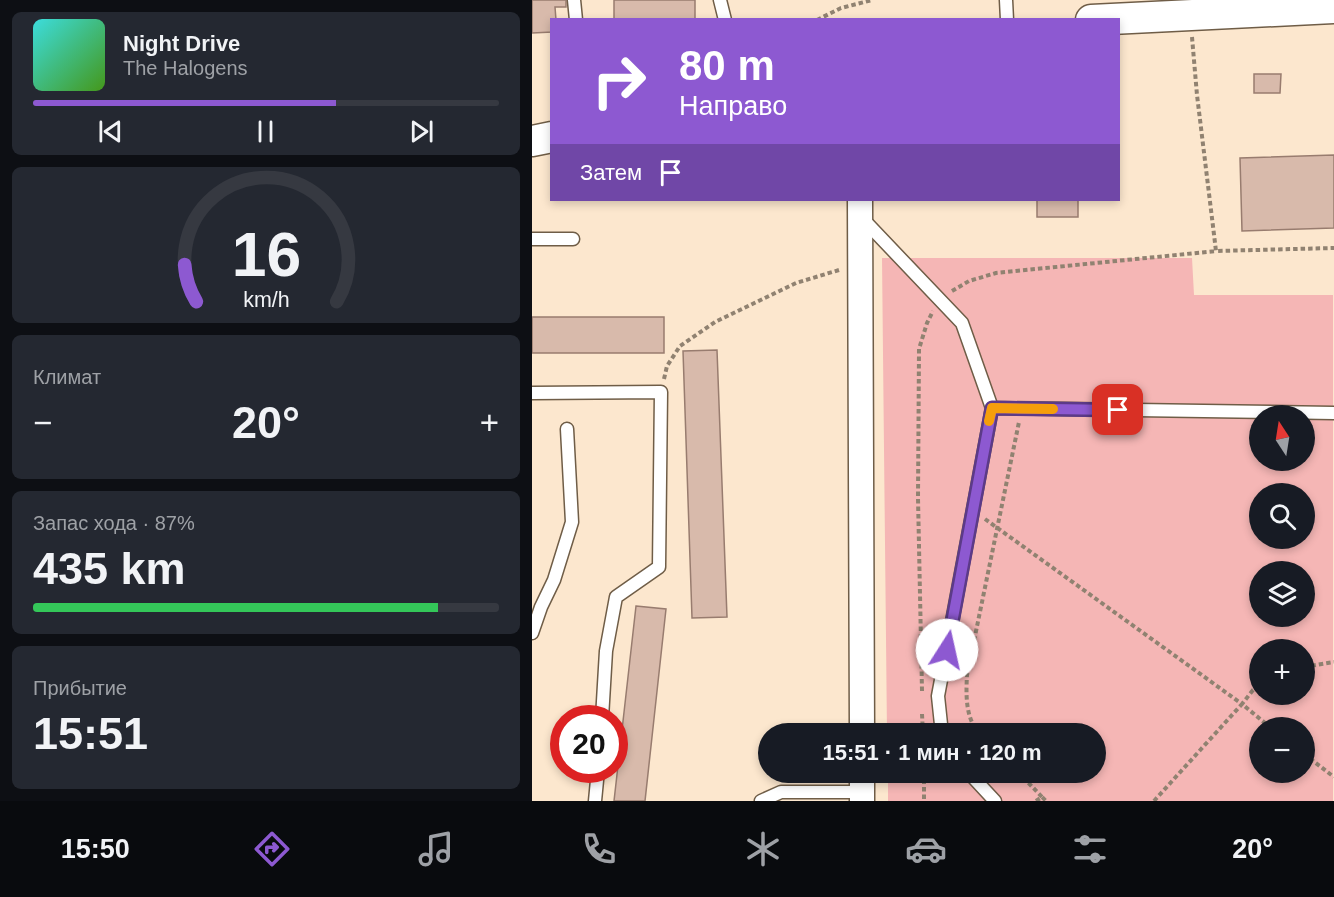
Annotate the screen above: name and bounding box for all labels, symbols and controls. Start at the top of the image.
text: Night Drive [123,31,240,56]
icon: right [580,42,658,120]
text: 80 m [679,42,775,89]
text: The Halogens [123,57,248,79]
text: Направо [679,91,787,121]
icon: previous [94,115,127,148]
icon: pause [249,115,282,148]
icon: next [405,115,438,148]
icon: arrive [654,156,687,189]
text: Затем [580,160,642,185]
text: 16 [231,220,301,289]
text: km/h [243,289,289,313]
text: Климат [33,366,101,388]
pin [1092,384,1143,435]
icon: arrive [1101,393,1134,426]
text: 20° [232,397,300,448]
text: − [33,404,52,441]
text: + [480,404,499,441]
north arrow [1249,405,1315,471]
map controls [1249,405,1315,783]
button: search [1249,483,1315,549]
text: Запас хода · 87% [33,512,195,534]
text: 435 km [33,543,186,594]
button: layers [1249,561,1315,627]
position arrow [915,618,979,682]
button: + [1249,639,1315,705]
text: Прибытие [33,677,127,699]
speed limit sign: 20 [550,705,628,783]
text: 15:51 [33,708,148,759]
button: − [1249,717,1315,783]
text: 15:51 · 1 мин · 120 m [822,740,1042,765]
icon: directions [251,828,293,870]
icon: music [415,828,457,870]
icon: phone [578,828,620,870]
icon: climate [742,828,784,870]
icon: car [905,828,947,870]
icon: filters [1069,828,1111,870]
text: 15:50 [61,834,130,864]
text: 20° [1232,834,1273,864]

